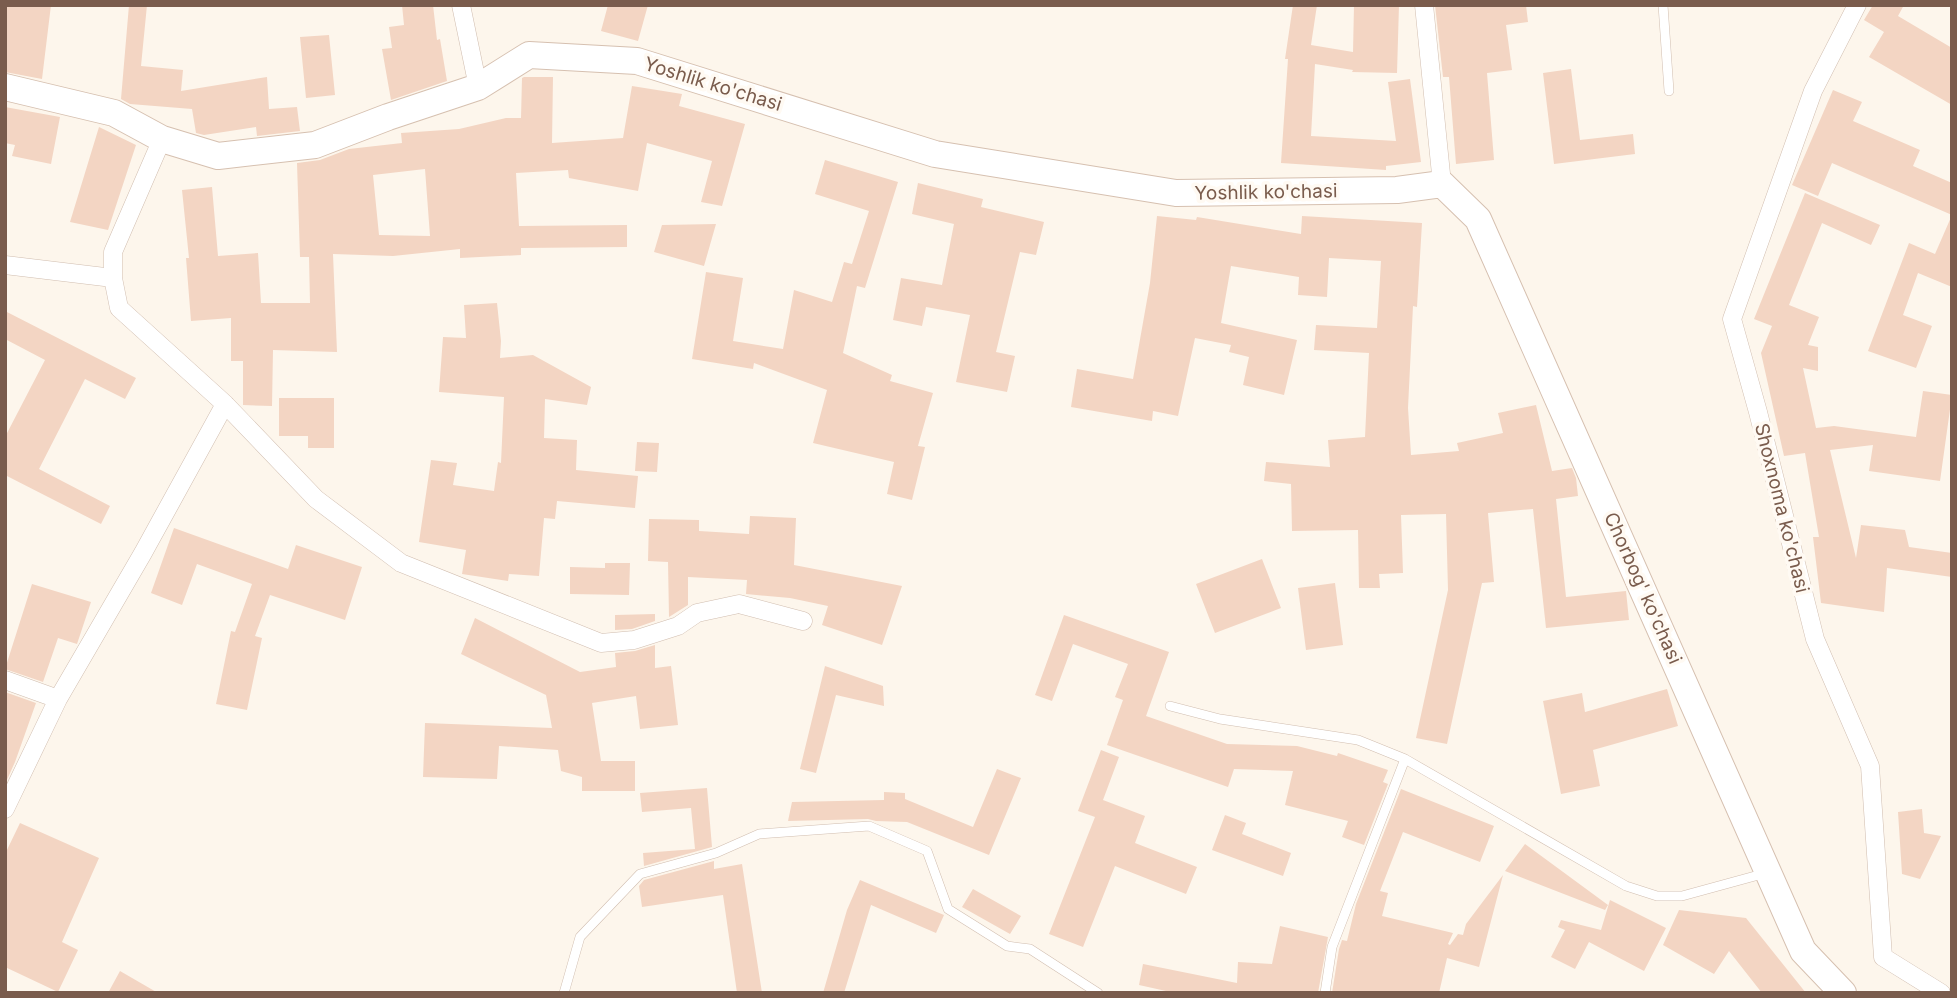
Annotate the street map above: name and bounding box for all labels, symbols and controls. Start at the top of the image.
street label: Yoshlik ko'chasi [641,52,785,116]
street label: Yoshlik ko'chasi [1194,179,1338,205]
street label: Shoxnoma ko'chasi [1750,421,1814,595]
street label: Chorbog' ko'chasi [1599,509,1687,667]

